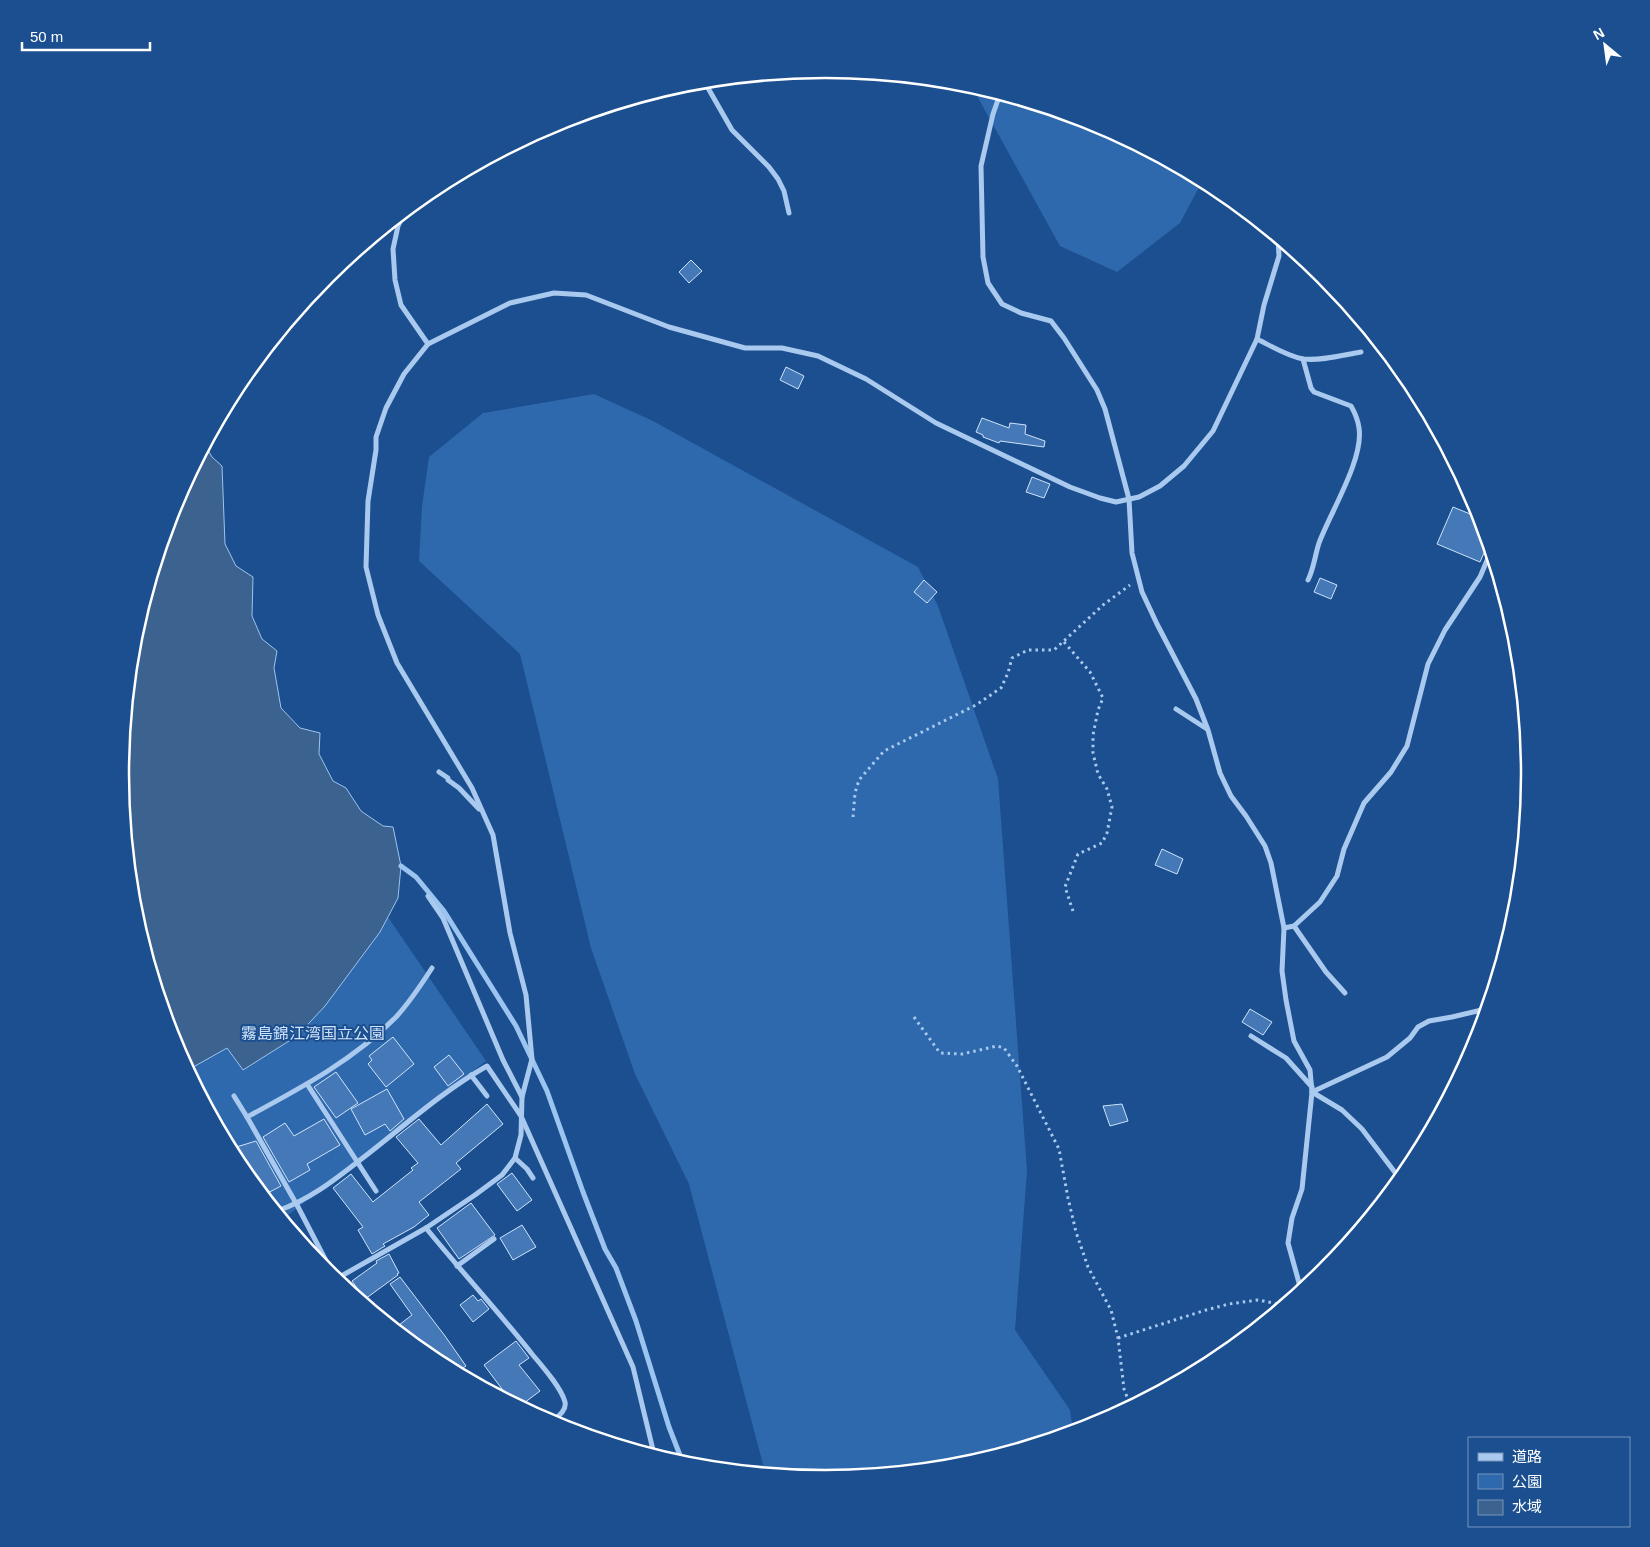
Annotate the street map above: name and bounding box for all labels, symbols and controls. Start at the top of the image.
scale bar [22,20,150,52]
north arrow [1580,20,1630,70]
text: N [1590,24,1607,43]
text: 50 m [30,28,63,45]
park label: 霧島錦江湾国立公園 [241,1025,385,1042]
legend [1468,1437,1630,1527]
text: 道路 [1512,1448,1542,1465]
text: 公園 [1512,1473,1542,1490]
text: 水域 [1512,1498,1542,1515]

